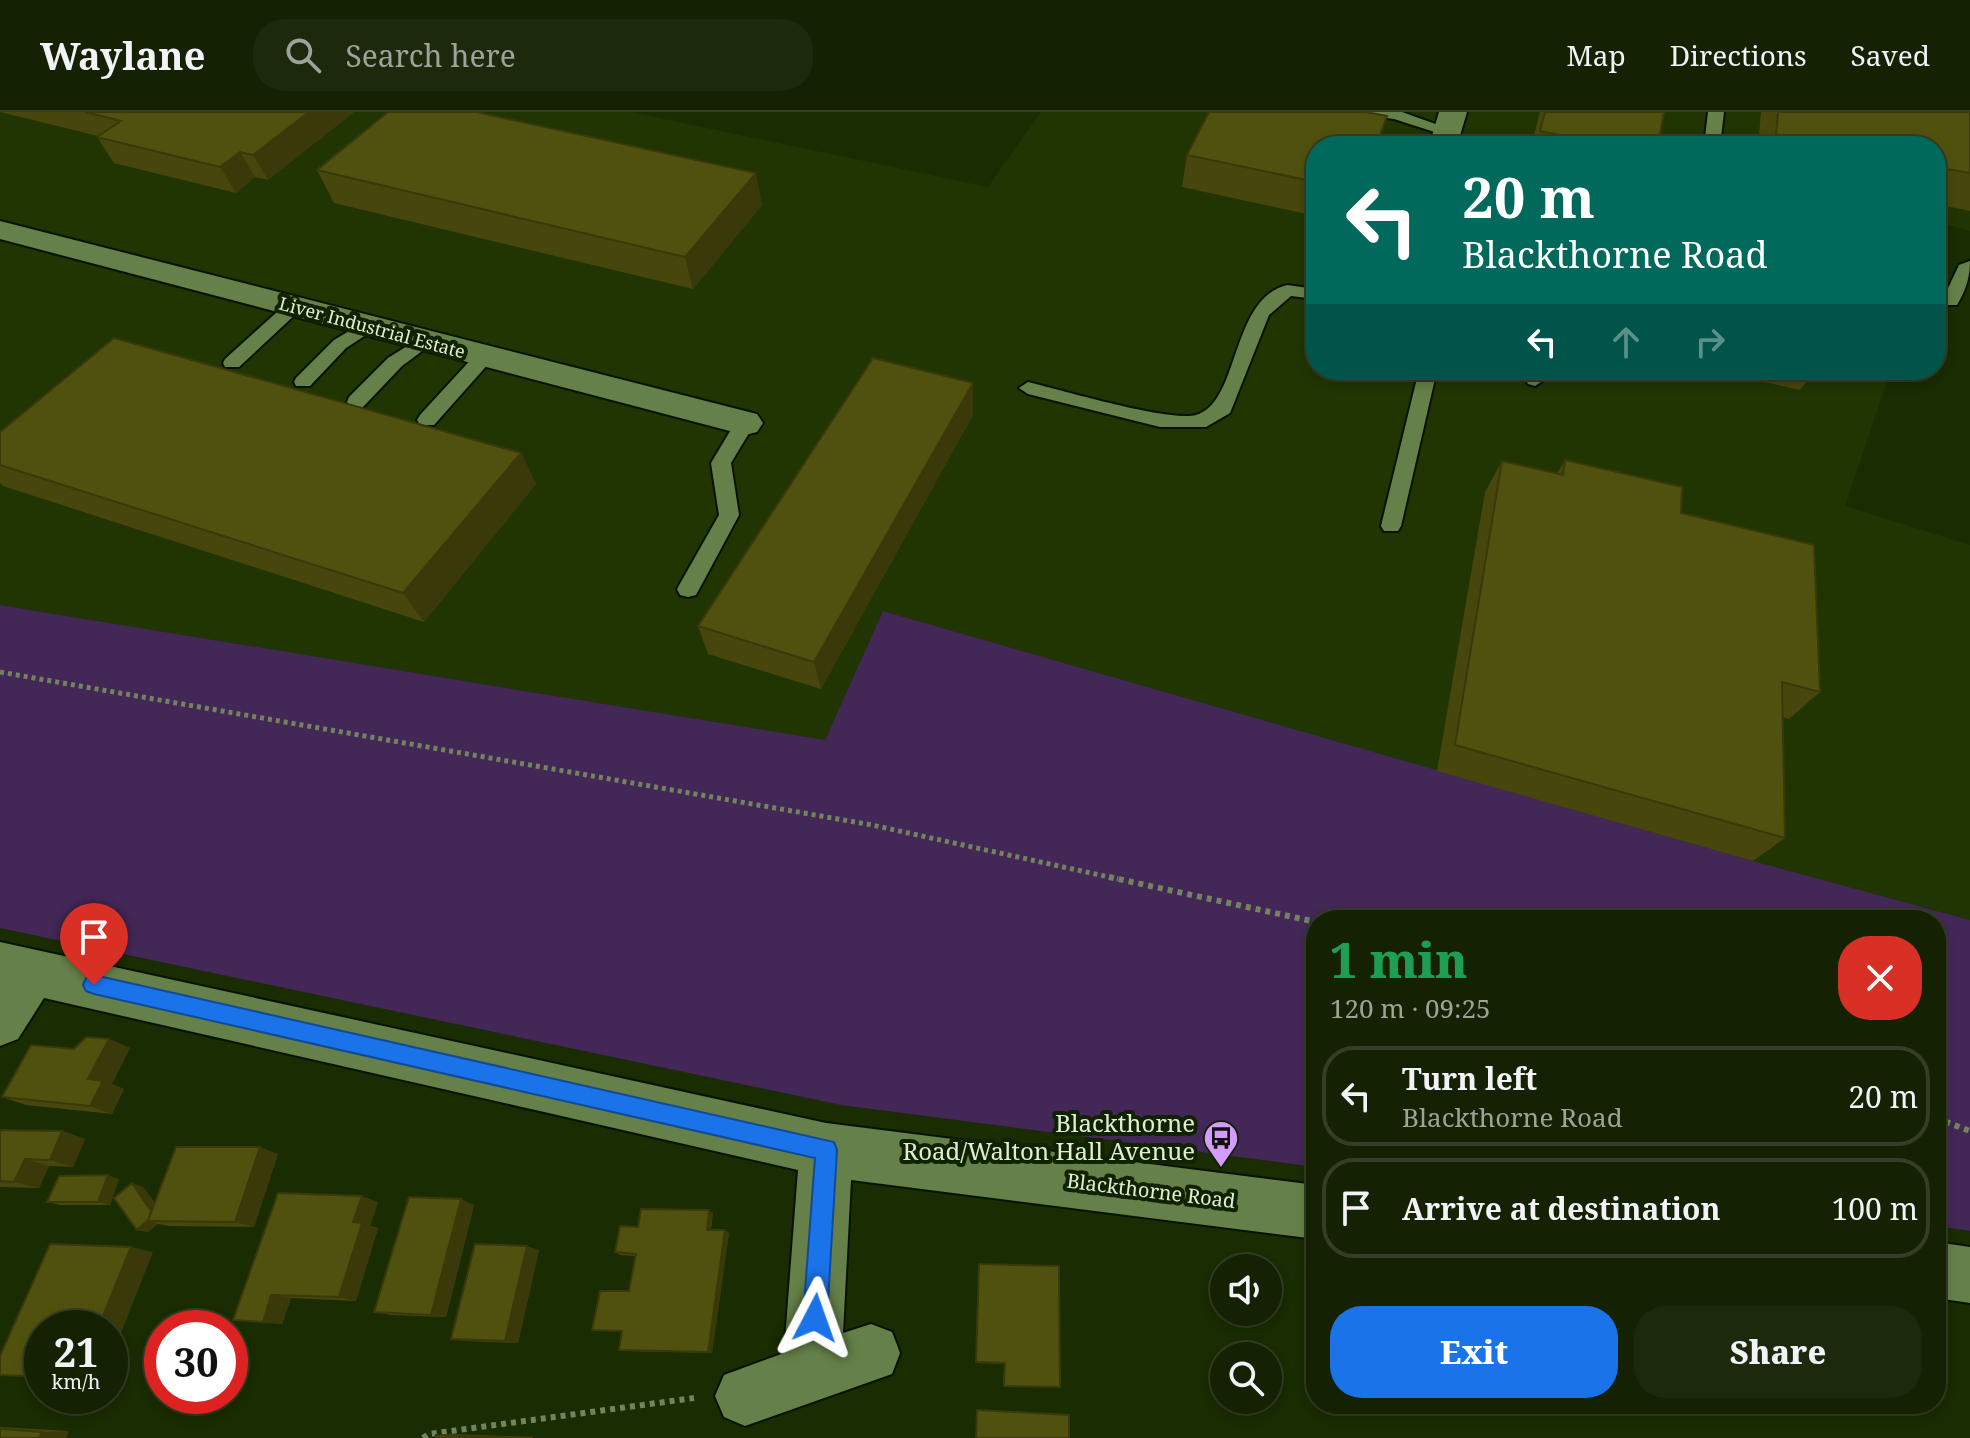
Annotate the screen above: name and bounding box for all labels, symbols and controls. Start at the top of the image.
search box [253,19,813,91]
text: Waylane [40,29,205,81]
icon: search [281,33,325,77]
text: Search here [345,35,516,76]
text: Map [1566,36,1626,74]
text: Directions [1670,36,1807,74]
text: Saved [1851,36,1930,74]
text: 20 m [1462,158,1595,234]
icon: left [1330,168,1434,272]
text: Blackthorne Road [1462,230,1768,279]
street label: Liver Industrial Estate [277,291,468,363]
icon: left [1520,320,1564,364]
icon: ahead [1604,320,1648,364]
icon: right [1688,320,1732,364]
pin [60,903,128,985]
icon: arrive [72,915,116,959]
text: 1 min [1330,927,1468,992]
button: close [1838,936,1922,1020]
text: 120 m · 09:25 [1330,990,1491,1026]
text: Turn left [1402,1058,1537,1099]
icon: left [1334,1074,1378,1118]
text: 20 m [1848,1076,1918,1117]
text: Blackthorne Road [1402,1099,1623,1135]
place label: Blackthorne Road/Walton Hall Avenue [902,1106,1195,1167]
bus stop icon: Blackthorne Road/Walton Hall Avenue [1202,1119,1240,1169]
street label: Blackthorne Road [1065,1167,1237,1214]
icon: arrive [1334,1186,1378,1230]
text: Arrive at destination [1402,1188,1721,1229]
text: 100 m [1832,1188,1918,1229]
map controls [1210,1254,1282,1414]
button: sound [1210,1254,1282,1326]
position arrow [773,1276,857,1360]
button: Exit [1330,1306,1618,1398]
button: Share [1634,1306,1922,1398]
speed limit sign: 30 [144,1310,248,1414]
text: 21 [53,1324,99,1379]
button: search [1210,1342,1282,1414]
text: km/h [51,1368,101,1395]

